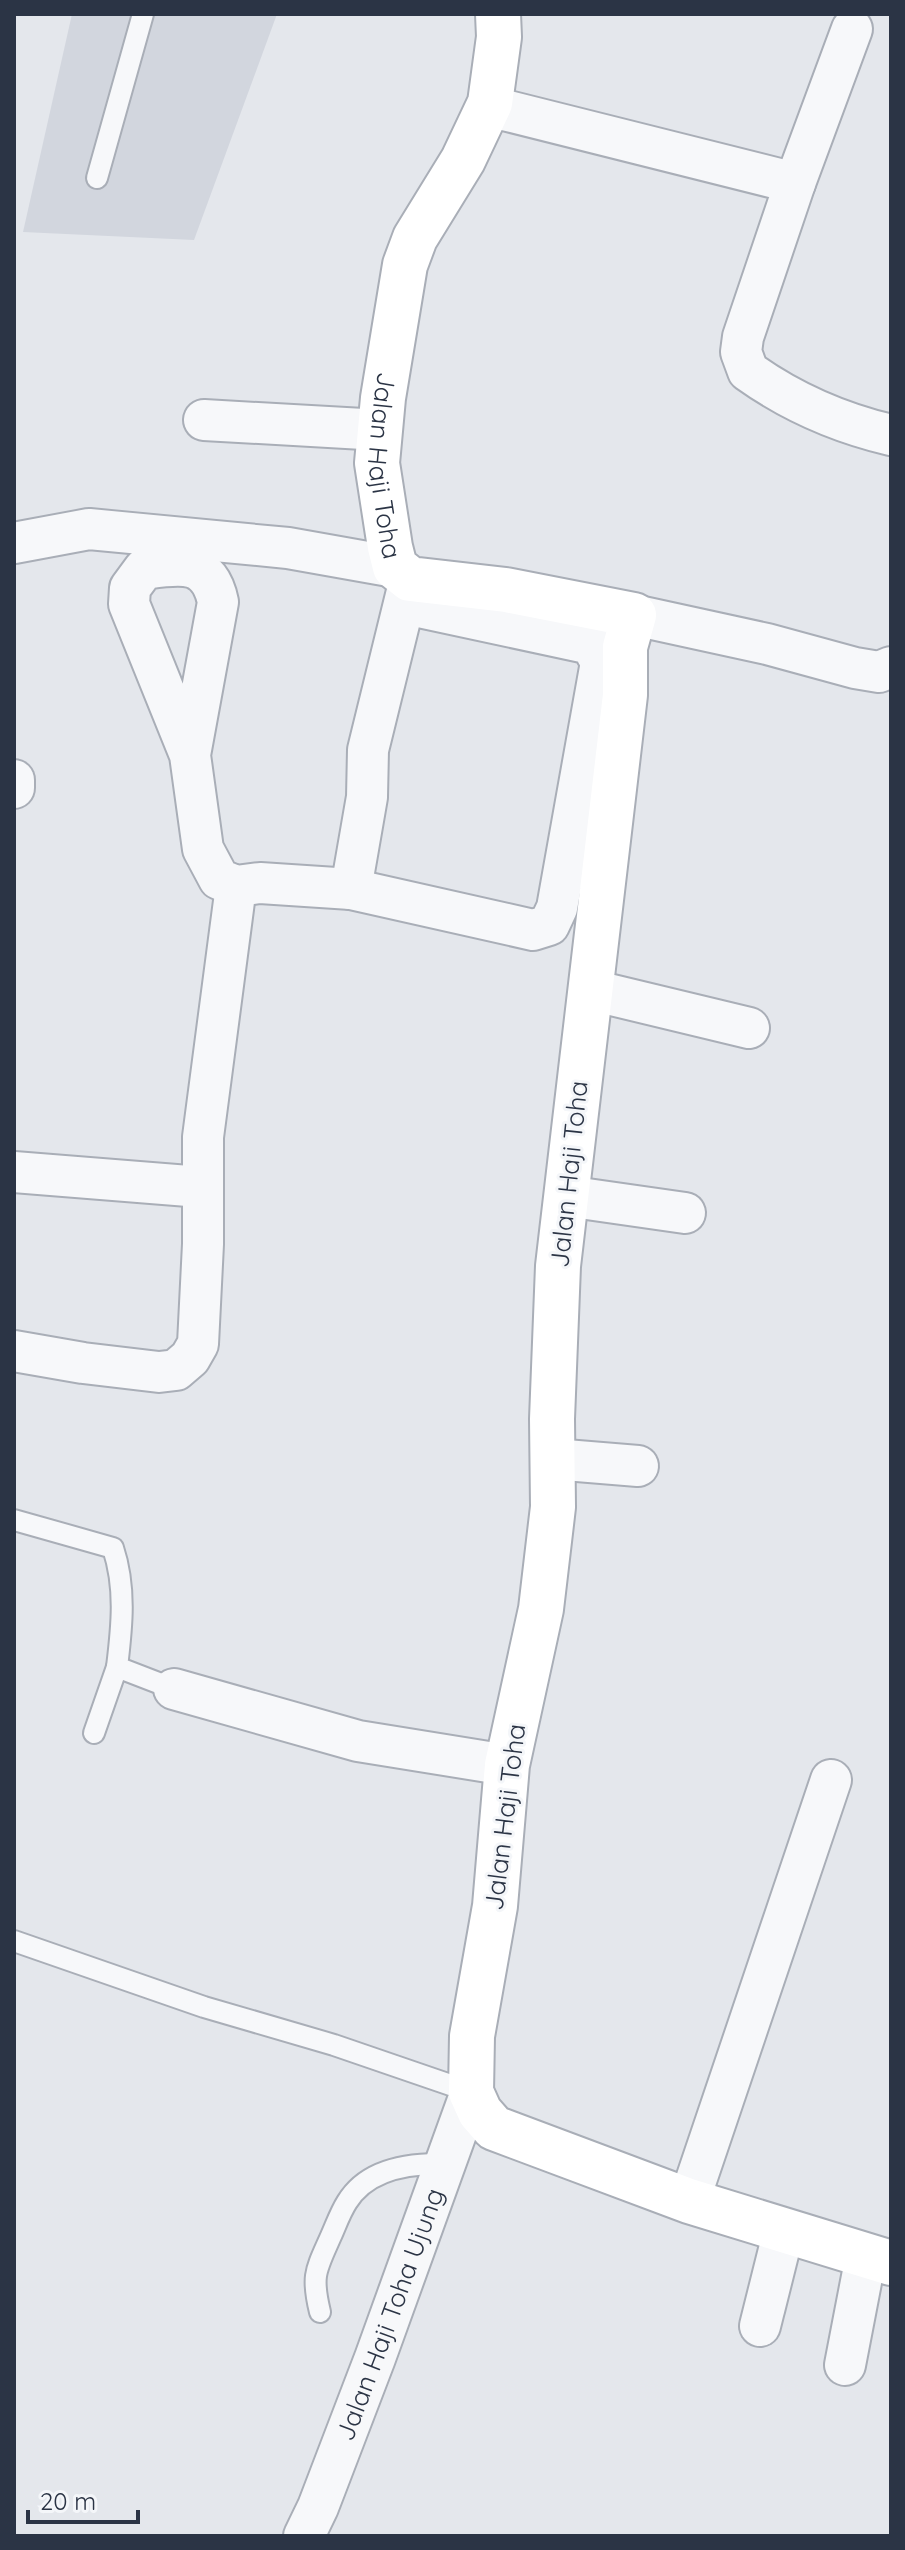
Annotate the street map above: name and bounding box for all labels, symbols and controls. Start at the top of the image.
street label: Jalan Haji Toha [361,370,409,562]
street label: Jalan Haji Toha [542,1079,595,1269]
street label: Jalan Haji Toha [477,1722,532,1912]
street label: Jalan Haji Toha Ujung [328,2183,451,2445]
scale bar [28,2474,138,2524]
text: 20 m [40,2486,96,2516]

